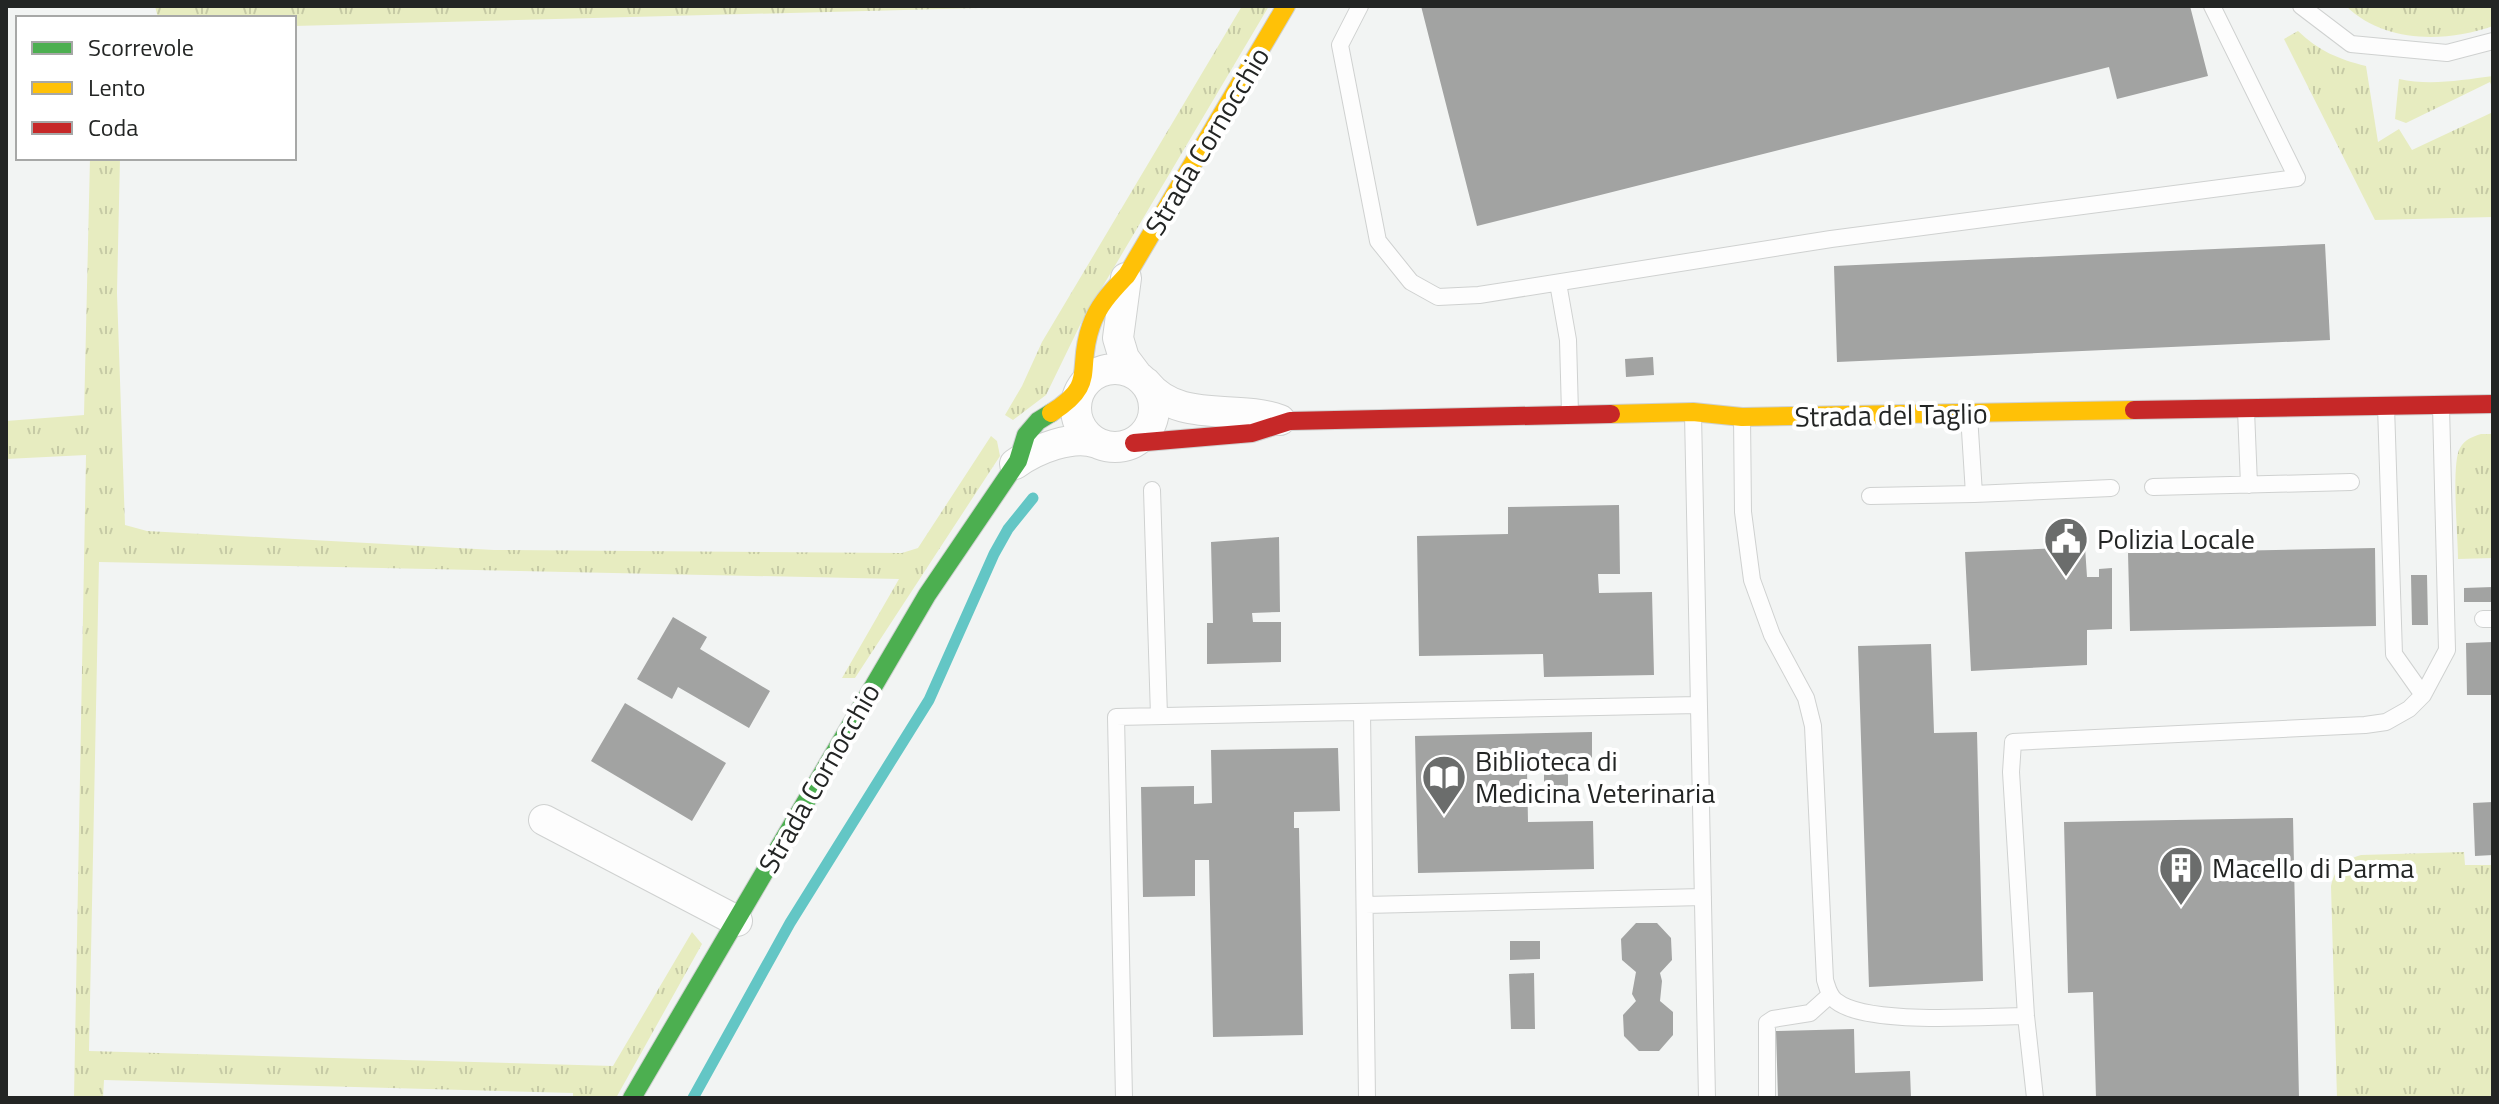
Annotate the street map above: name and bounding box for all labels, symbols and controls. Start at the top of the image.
legend [16,16,296,160]
text: Scorrevole [88,29,194,65]
street label: Strada Cornocchio [1133,38,1280,243]
text: Lento [88,69,145,105]
text: Coda [88,109,138,145]
street label: Strada del Taglio [1794,391,1988,438]
public building icon: Polizia Locale [2042,515,2090,578]
place label: Polizia Locale [2097,517,2255,560]
street label: Strada Cornocchio [747,675,890,881]
place label: Biblioteca di Medicina Veterinaria [1475,739,1715,814]
library icon: Biblioteca di Medicina Veterinaria [1420,753,1468,816]
building icon: Macello di Parma [2157,844,2205,907]
place label: Macello di Parma [2212,846,2414,889]

